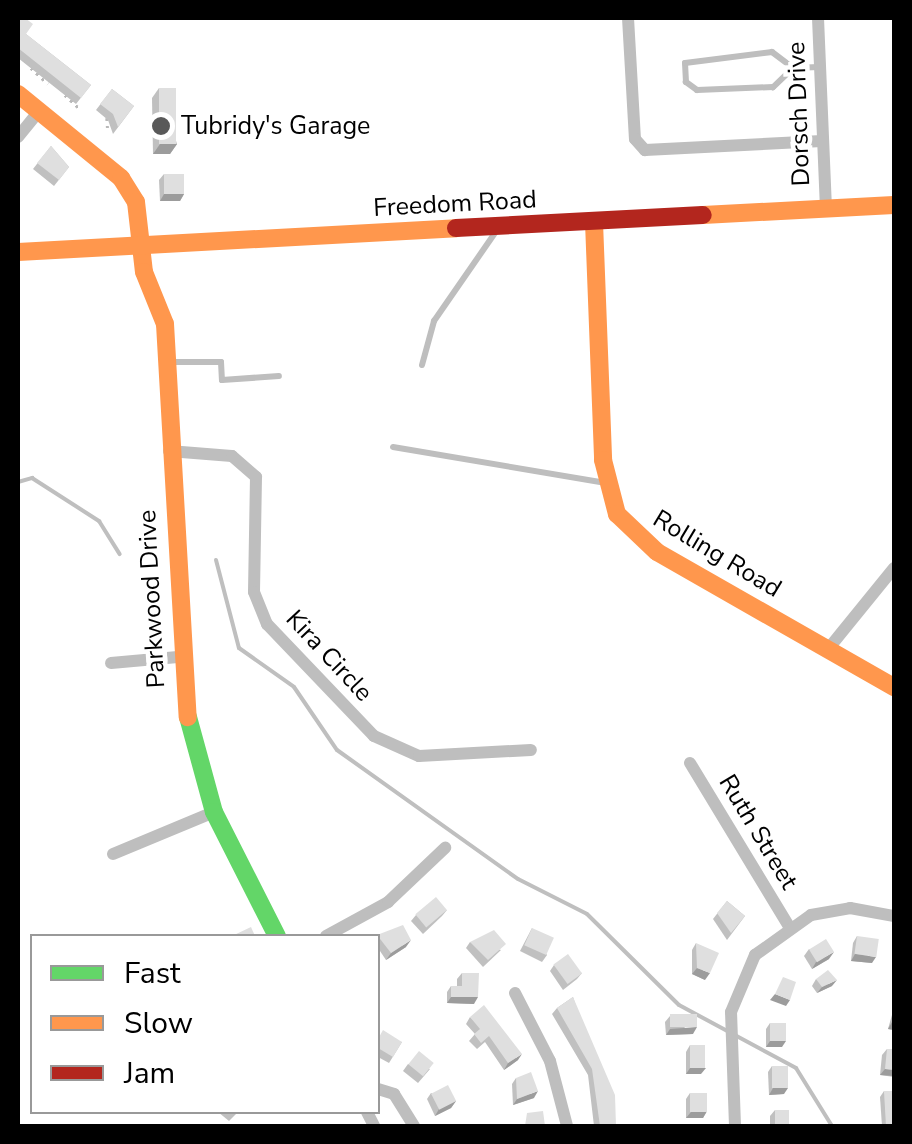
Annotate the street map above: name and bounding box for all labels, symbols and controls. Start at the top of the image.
street label: Dorsch Drive [781,41,817,187]
place label: Tubridy's Garage [181,111,370,141]
marker: Tubridy's Garage [150,115,172,137]
street label: Freedom Road [373,185,537,223]
street label: Rolling Road [647,504,787,604]
street label: Parkwood Drive [132,509,172,689]
street label: Kira Circle [279,604,379,708]
street label: Ruth Street [712,769,804,895]
legend [30,934,380,1114]
text: Fast [124,953,181,994]
text: Slow [124,1003,193,1044]
text: Jam [124,1053,175,1094]

